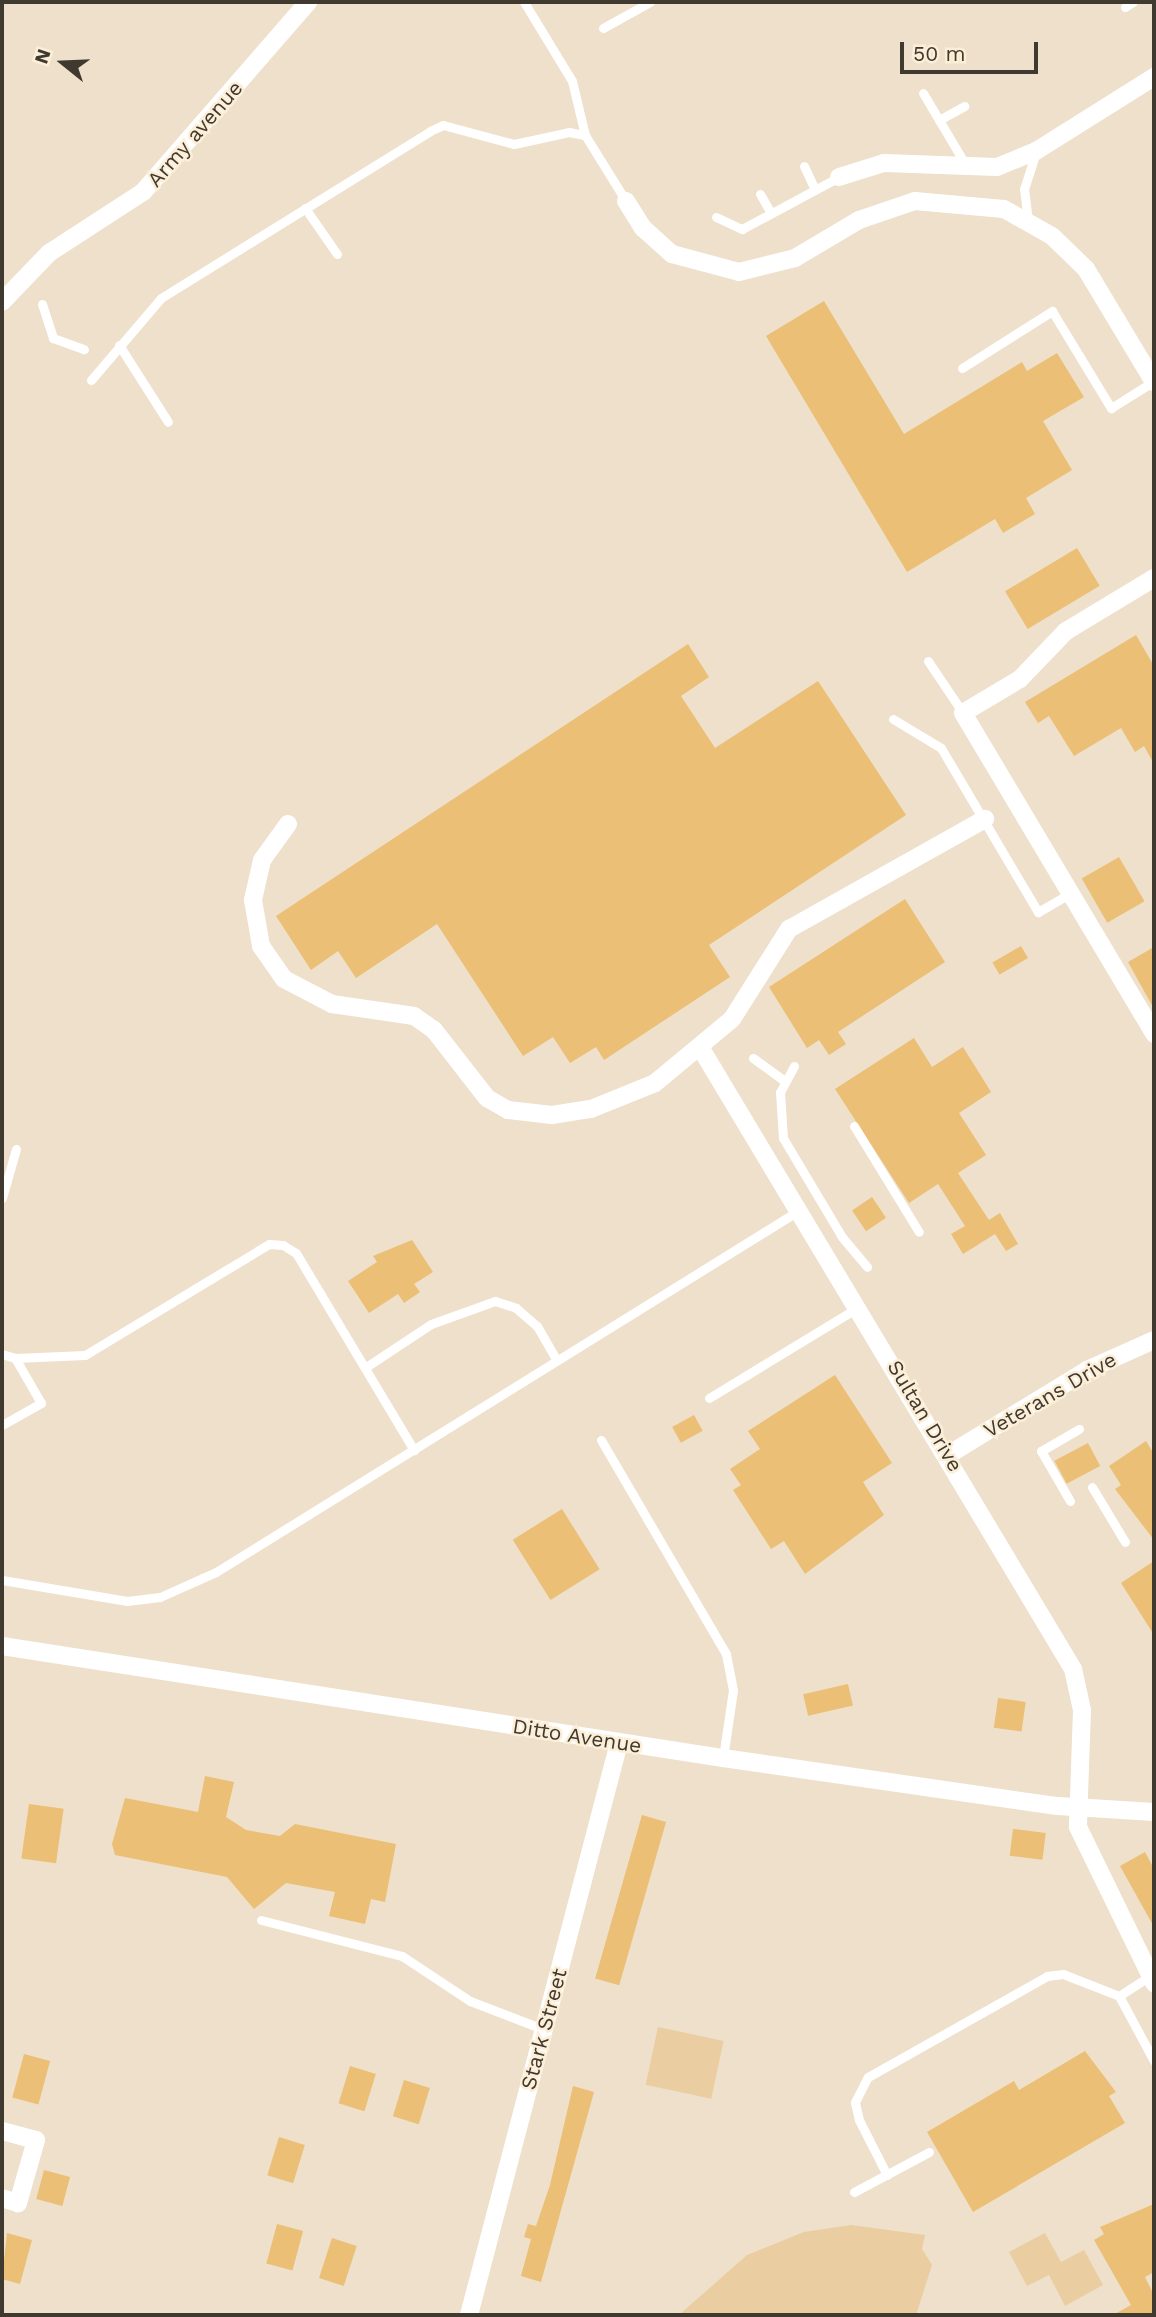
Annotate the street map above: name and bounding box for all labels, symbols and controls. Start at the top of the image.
north arrow [28,28,98,98]
scale bar [904,28,1042,72]
text: 50 m [913,41,965,66]
text: N [29,46,56,67]
street label: Army avenue [142,76,248,192]
street label: Veterans Drive [979,1347,1121,1443]
street label: Sultan Drive [882,1356,968,1476]
street label: Ditto Avenue [510,1713,644,1759]
street label: Stark Street [516,1965,572,2093]

